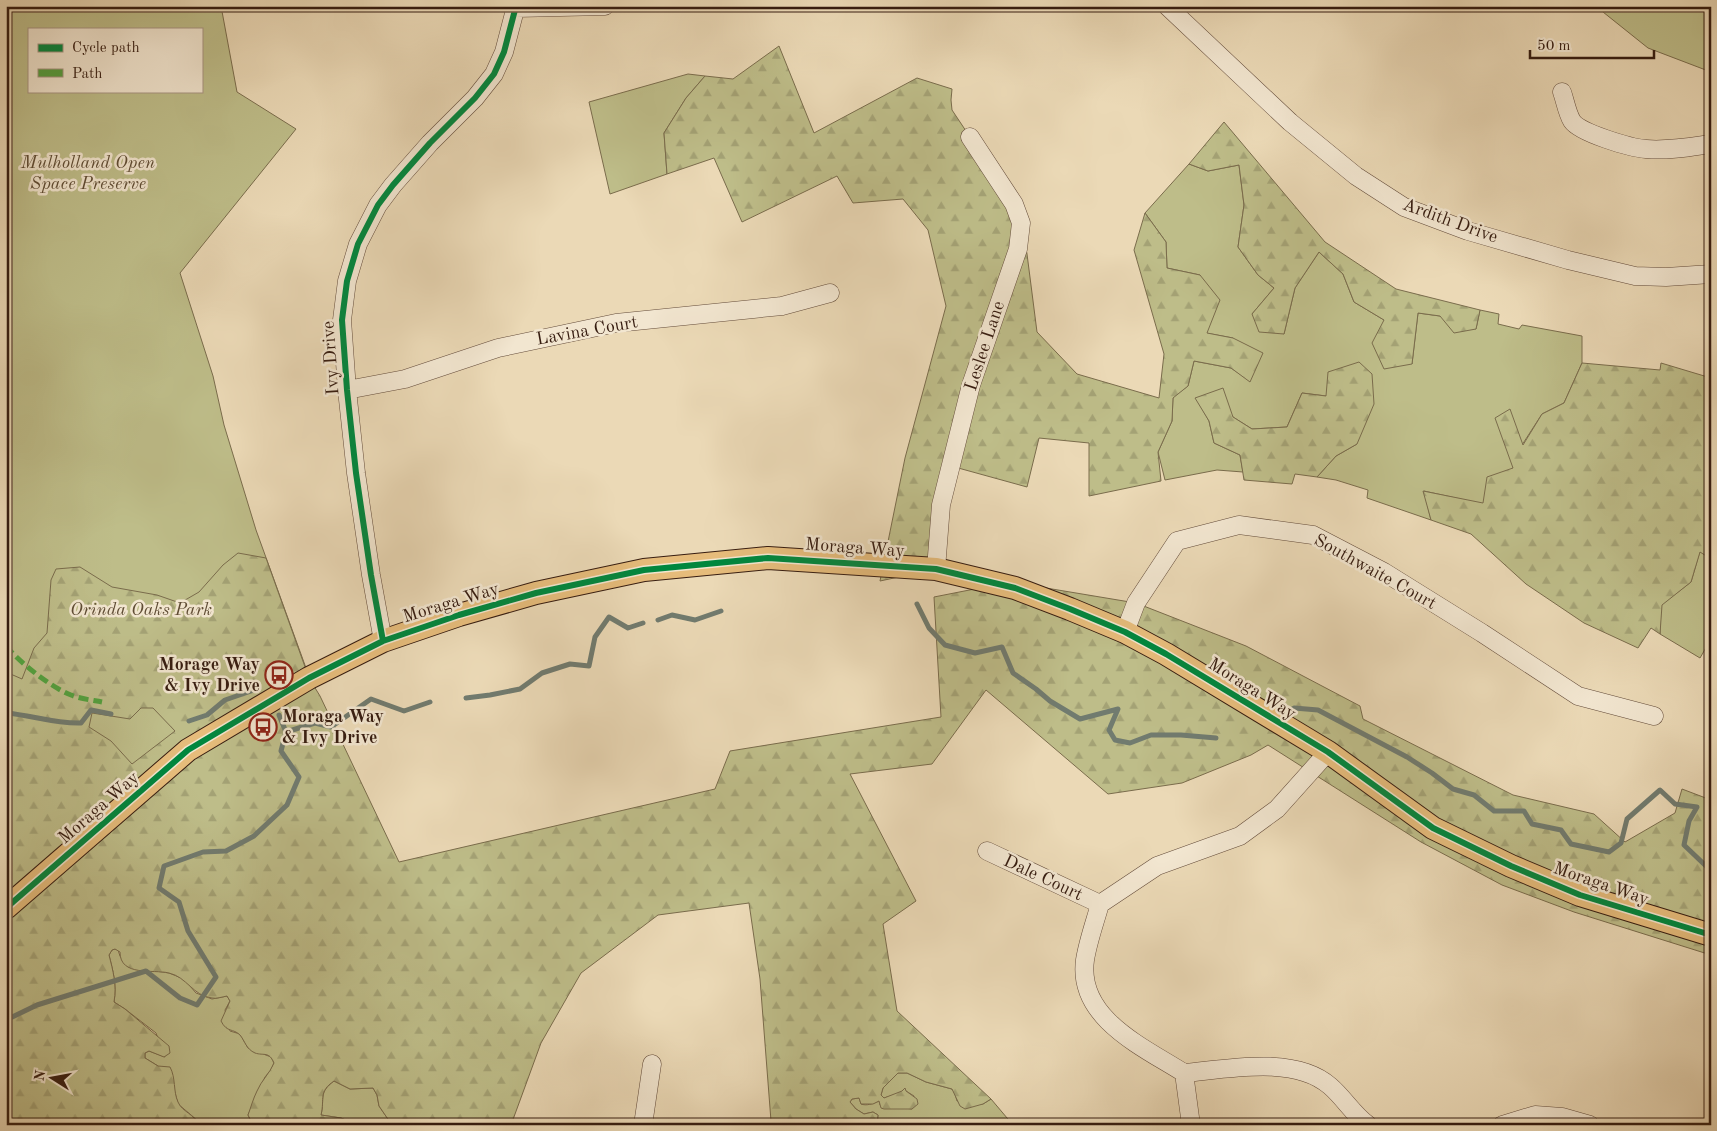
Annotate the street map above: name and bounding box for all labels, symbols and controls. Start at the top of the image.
legend [28,28,202,92]
scale bar [1530,28,1653,60]
text: 50 m [1537,39,1571,54]
text: Cycle path [72,41,140,56]
text: Path [72,67,102,82]
park label: Mulholland Open Space Preserve [20,154,155,193]
street label: Ardith Drive [1400,195,1500,247]
street label: Leslee Lane [962,299,1008,393]
street label: Lavina Court [535,313,639,349]
street label: Ivy Drive [319,320,343,396]
street label: Southwaite Court [1311,531,1439,613]
street label: Moraga Way [805,536,906,560]
street label: Moraga Way [401,580,502,626]
park label: Orinda Oaks Park [70,601,212,619]
street label: Moraga Way [1205,655,1299,723]
place label: Morage Way & Ivy Drive [159,656,260,695]
bus stop icon: Morage Way & Ivy Drive [264,660,294,690]
place label: Moraga Way & Ivy Drive [282,708,384,747]
bus stop icon: Moraga Way & Ivy Drive [248,712,278,742]
street label: Moraga Way [55,768,143,848]
street label: Dale Court [1000,852,1086,904]
street label: Moraga Way [1551,859,1652,909]
north arrow [28,1054,78,1104]
text: N [32,1069,48,1082]

